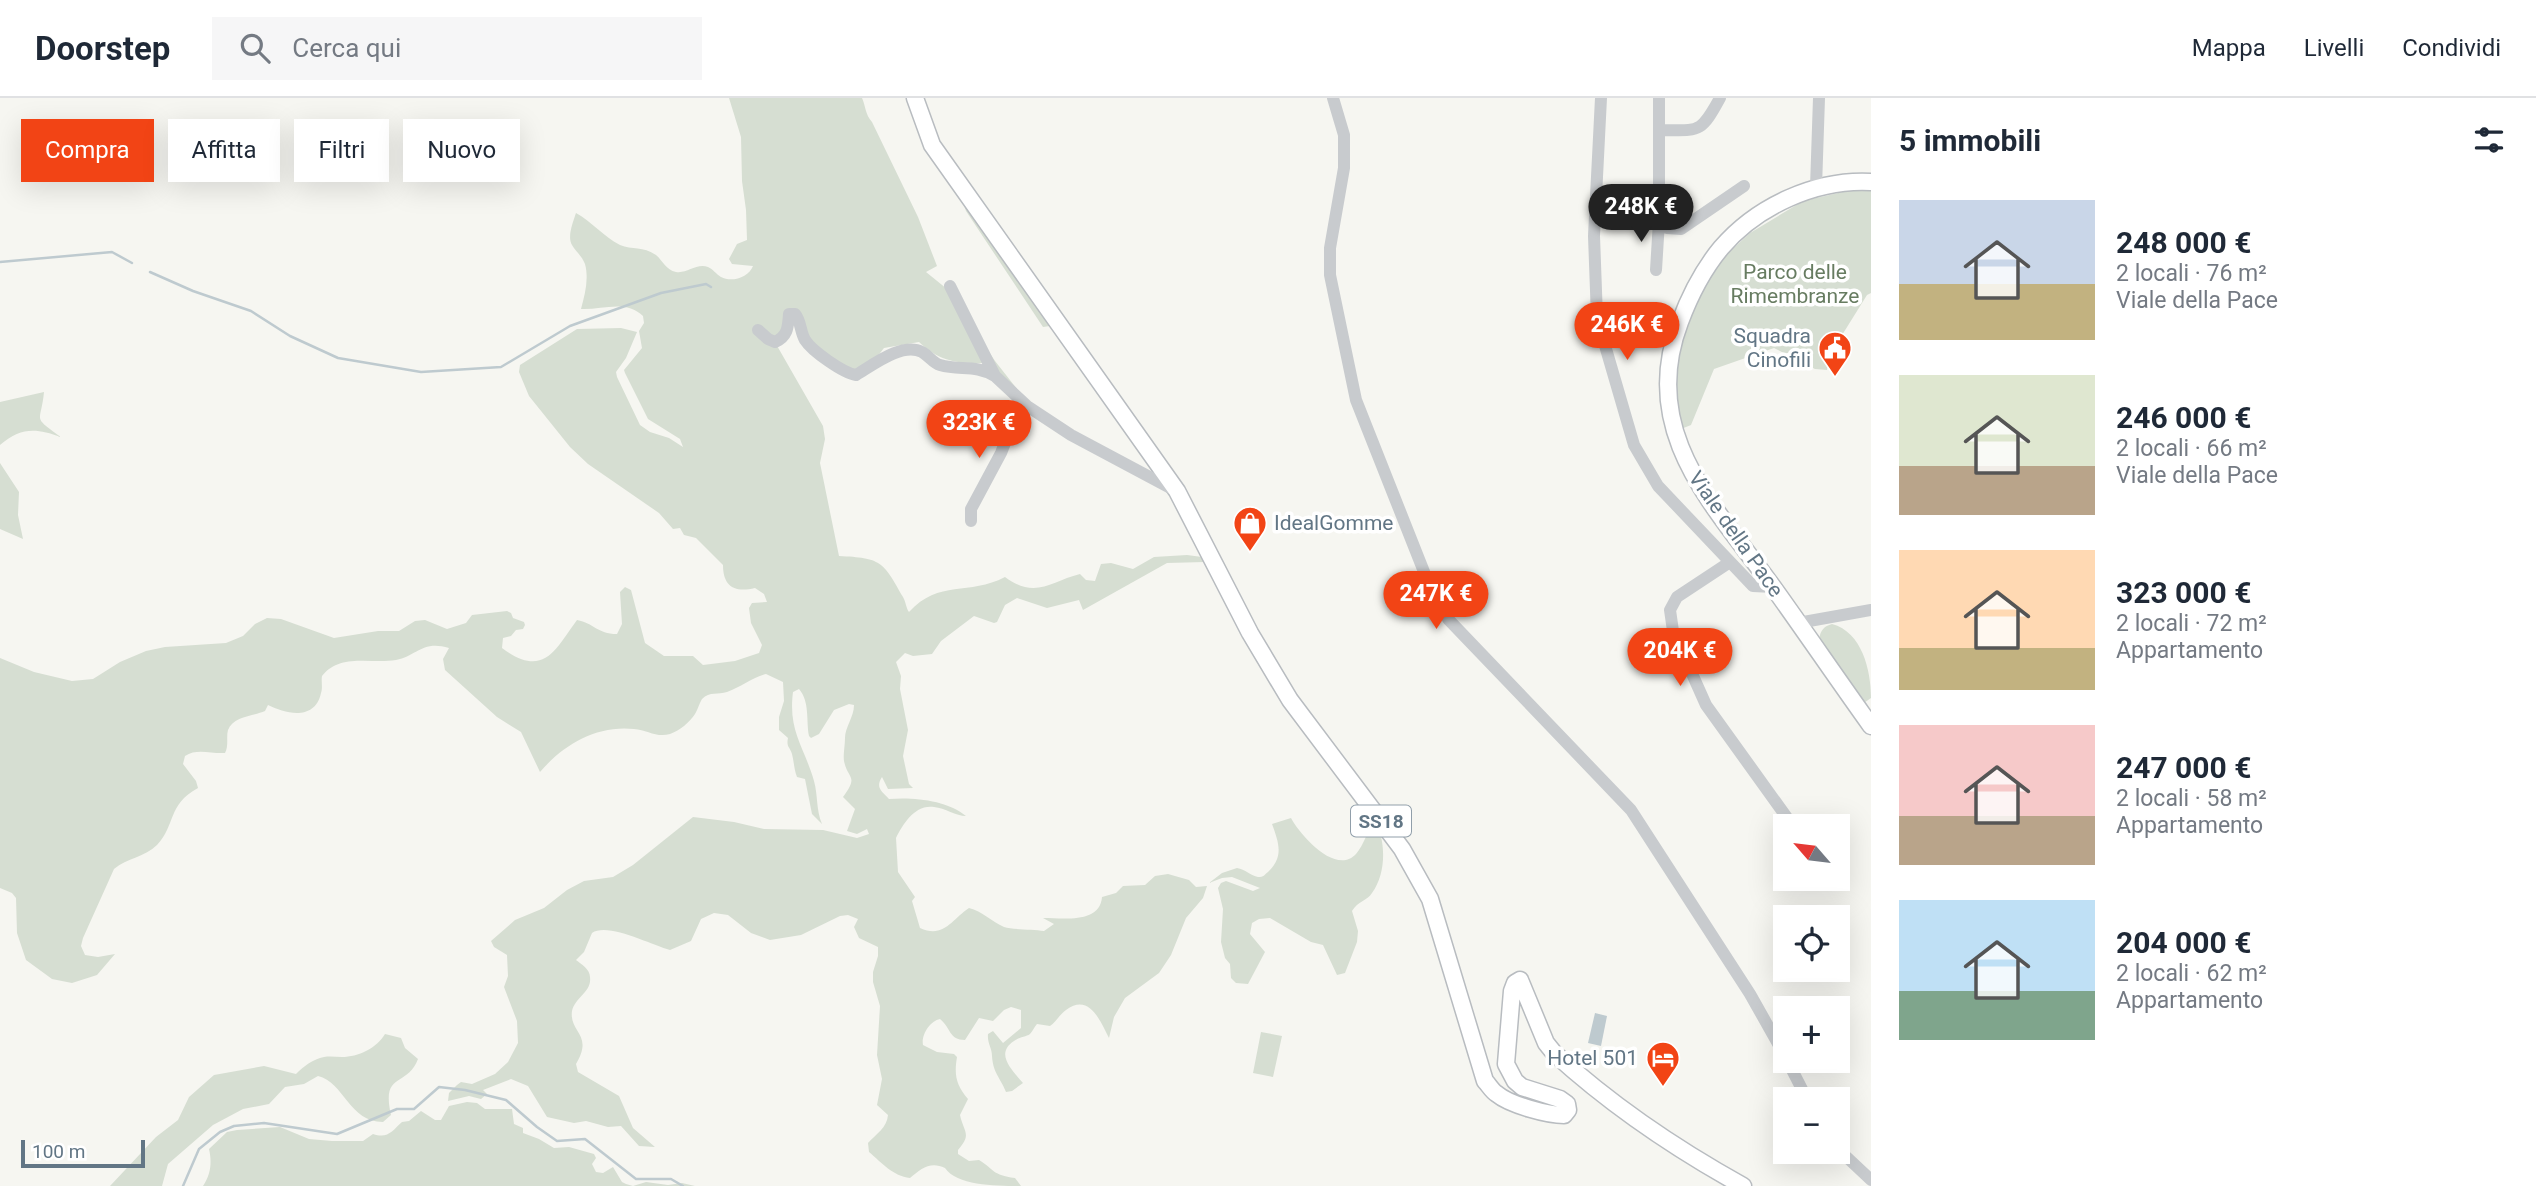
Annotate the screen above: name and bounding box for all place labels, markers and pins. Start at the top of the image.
pin: 248K € [1584,184,1698,244]
pin: 246K € [1570,302,1684,362]
place label: Squadra Cinofili [1734,324,1811,372]
public building icon: Squadra Cinofili [1816,329,1854,378]
pin: 323K € [922,400,1036,460]
shop icon: IdealGomme [1231,504,1269,553]
place label: IdealGomme [1274,511,1393,535]
pin: 247K € [1379,572,1493,631]
pin: 204K € [1623,628,1737,688]
hotel icon: Hotel 501 [1644,1039,1682,1088]
place label: Hotel 501 [1547,1046,1638,1070]

